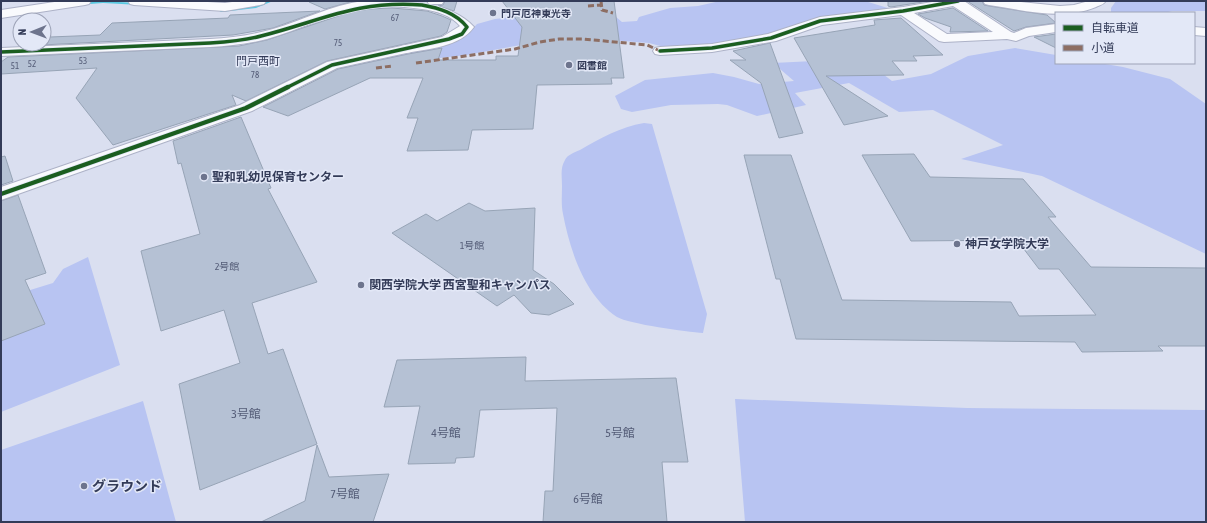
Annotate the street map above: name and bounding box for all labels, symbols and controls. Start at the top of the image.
marker: 門戸厄神東光寺 [488,8,498,18]
place label: 門戸厄神東光寺 [501,8,571,19]
north arrow [12,12,52,52]
legend [1055,12,1195,64]
house number: 67 [391,13,399,23]
text: 自転車道 [1091,21,1139,35]
text: N [16,29,28,36]
house number: 75 [334,38,342,48]
text: 小道 [1091,41,1115,55]
district label: 門戸西町 [236,55,280,67]
house number: 53 [79,56,87,66]
house number: 52 [28,59,36,69]
marker: 図書館 [564,60,574,70]
place label: 図書館 [577,60,607,71]
house number: 51 [11,61,19,71]
house number: 78 [251,70,259,80]
place label: 聖和乳幼児保育センター [212,170,344,184]
marker: 聖和乳幼児保育センター [199,172,209,182]
place label: 神戸女学院大学 [965,237,1049,251]
marker: 神戸女学院大学 [952,239,962,249]
house number: 1号館 [460,240,484,251]
house number: 2号館 [215,261,239,272]
place label: 関西学院大学 西宮聖和キャンパス [369,278,551,292]
marker: 関西学院大学 西宮聖和キャンパス [356,280,366,290]
house number: 3号館 [231,407,261,421]
house number: 4号館 [431,426,461,440]
house number: 5号館 [605,426,635,440]
place label: グラウンド [92,478,162,494]
marker: グラウンド [79,481,89,491]
house number: 7号館 [330,487,360,501]
house number: 6号館 [573,492,603,506]

